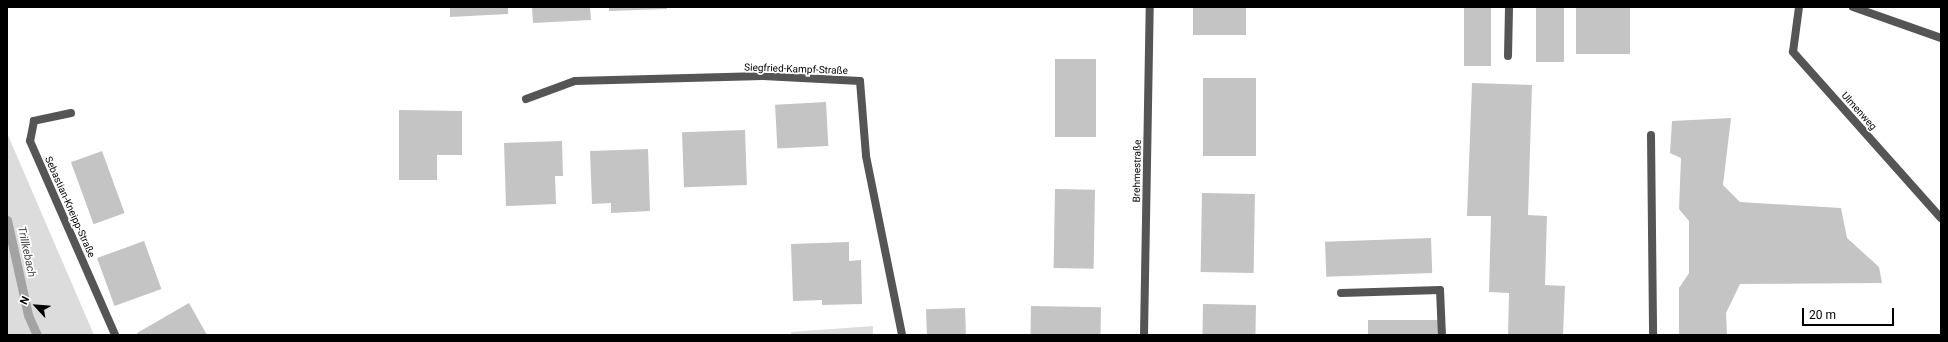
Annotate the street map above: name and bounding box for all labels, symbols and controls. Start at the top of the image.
street label: Siegfried-Kampf-Straße [744,61,848,77]
street label: Ulmenweg [1839,90,1879,132]
street label: Brehmestraße [1130,140,1144,202]
street label: Sebastian-Kneipp-Straße [42,155,98,259]
water label: Trillkebach [14,225,38,279]
north arrow [16,286,56,326]
text: N [17,294,32,307]
scale bar [1804,300,1896,326]
text: 20 m [1809,308,1836,322]

